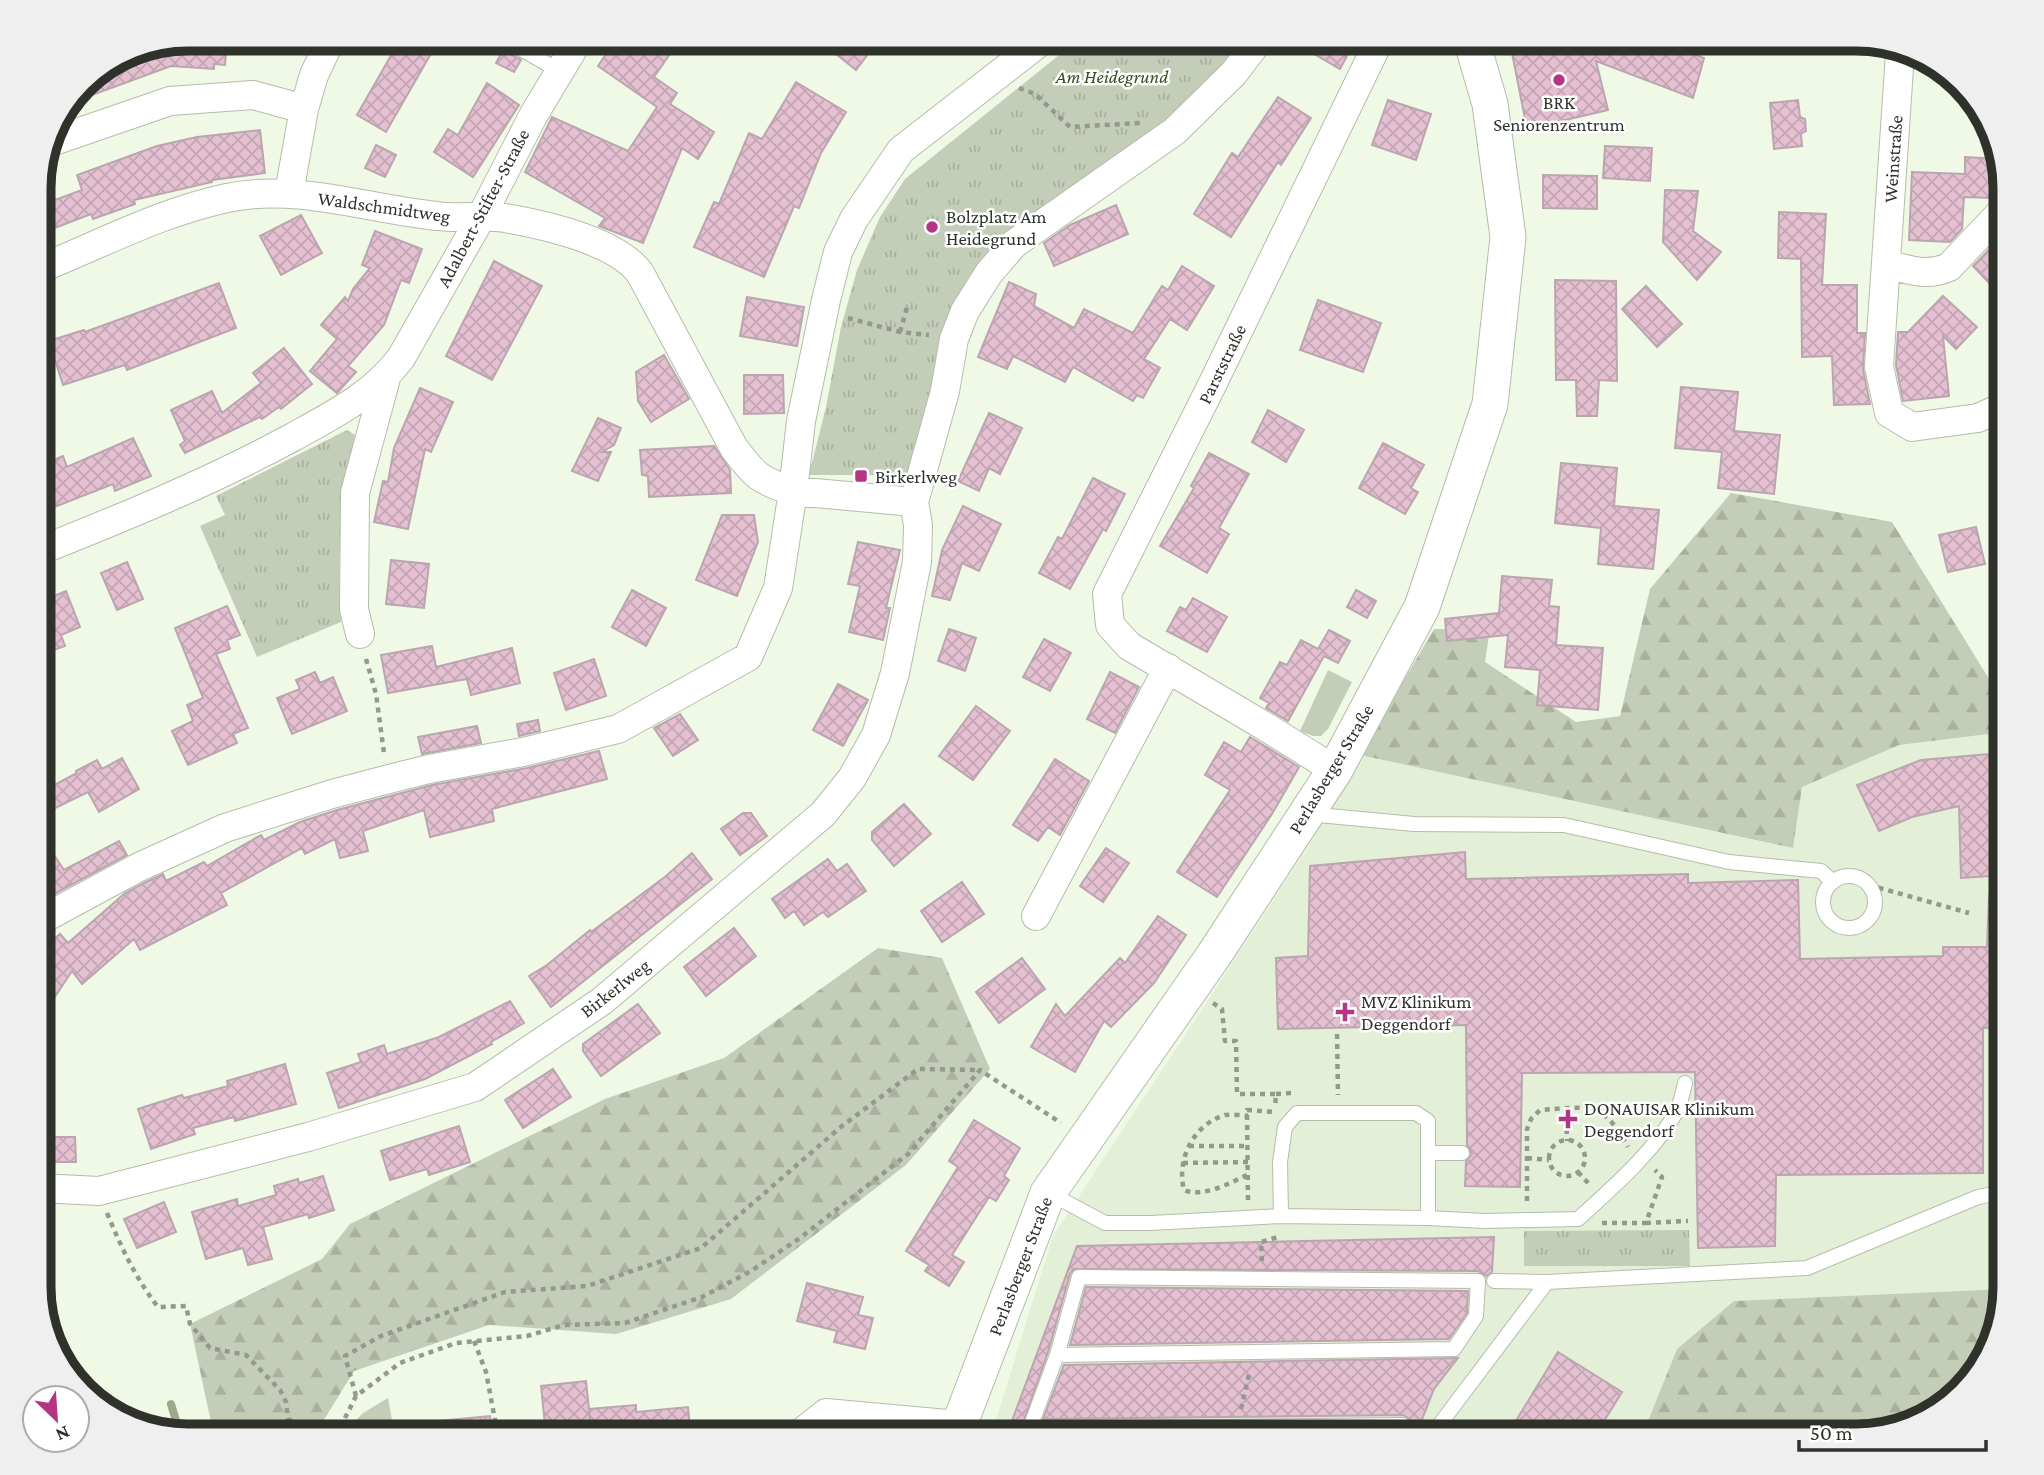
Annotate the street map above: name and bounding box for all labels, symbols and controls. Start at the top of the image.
park label: Am Heidegrund [1055,66,1169,87]
marker: BRK Seniorenzentrum [1551,72,1567,88]
place label: BRK Seniorenzentrum [1493,92,1625,135]
street label: Weinstraße [1879,114,1907,204]
street label: Adalbert-Stifter-Straße [432,125,534,291]
street label: Waldschmidtweg [316,187,452,227]
place label: Bolzplatz Am Heidegrund [946,206,1047,249]
marker: Bolzplatz Am Heidegrund [924,219,940,235]
street label: Parststraße [1194,321,1250,407]
place label: Birkerlweg [875,466,957,487]
marker: Birkerlweg [853,468,869,484]
street label: Perlasberger Straße [1284,701,1378,837]
street label: Birkerlweg [576,954,654,1022]
place label: MVZ Klinikum Deggendorf [1361,991,1471,1034]
marker: MVZ Klinikum Deggendorf [1335,1002,1355,1022]
place label: DONAUISAR Klinikum Deggendorf [1584,1098,1755,1141]
marker: DONAUISAR Klinikum Deggendorf [1558,1109,1578,1129]
street label: Perlasberger Straße [984,1194,1056,1338]
north arrow [21,1384,91,1454]
scale bar [1799,1408,1986,1452]
text: 50 m [1810,1421,1853,1445]
text: N [53,1422,73,1446]

